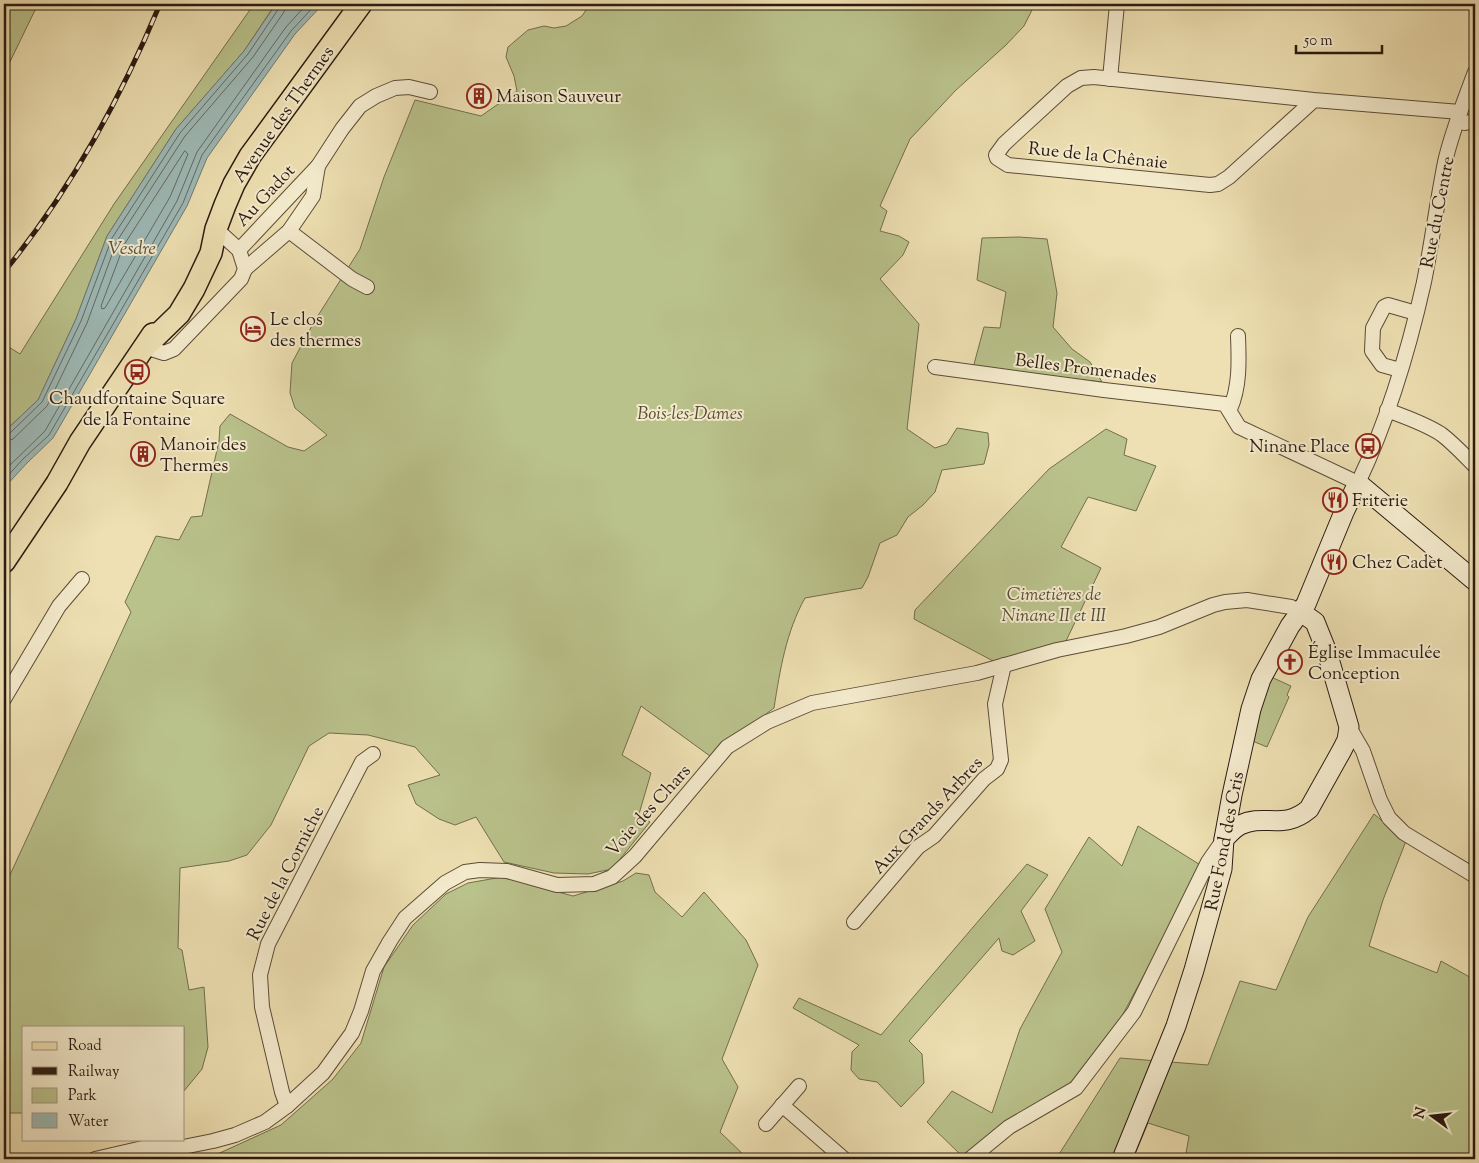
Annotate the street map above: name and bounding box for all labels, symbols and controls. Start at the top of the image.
scale bar [1296,22,1383,54]
text: 50 m [1303,31,1333,52]
street label: Avenue des Thermes [228,41,342,189]
building icon: Maison Sauveur [466,83,492,109]
place label: Maison Sauveur [496,85,621,111]
street label: Rue de la Chênaie [1027,137,1169,177]
street label: Rue du Centre [1415,154,1463,270]
street label: Au Gadot [231,159,302,233]
water label: Vesdre [108,236,156,263]
place label: Le clos des thermes [270,308,361,355]
hotel icon: Le clos des thermes [240,316,266,342]
street label: Belles Promenades [1013,348,1158,392]
bus stop icon: Chaudfontaine Square de la Fontaine [124,359,150,385]
place label: Chaudfontaine Square de la Fontaine [49,387,225,434]
park label: Bois-les-Dames [637,402,743,428]
place label: Manoir des Thermes [160,433,246,480]
bus stop icon: Ninane Place [1355,433,1381,459]
place label: Ninane Place [1249,435,1350,461]
building icon: Manoir des Thermes [130,441,156,467]
restaurant icon: Friterie [1322,487,1348,513]
place label: Friterie [1352,489,1408,515]
restaurant icon: Chez Cadet [1321,549,1347,575]
place label: Chez Cadet [1352,551,1443,577]
park label: Cimetières de Ninane II et III [1002,583,1107,630]
place label: Église Immaculée Conception [1308,641,1441,688]
church icon: Église Immaculée Conception [1277,649,1303,675]
street label: Aux Grands Arbres [867,752,990,881]
street label: Voie des Chars [601,759,698,863]
street label: Rue Fond des Cris [1200,769,1252,913]
street label: Rue de la Corniche [242,802,332,945]
legend [22,1026,185,1140]
text: Road [68,1036,102,1057]
text: Railway [68,1062,120,1083]
text: Park [68,1086,97,1107]
north arrow [1406,1090,1456,1140]
text: N [1410,1105,1432,1121]
text: Water [68,1112,109,1133]

